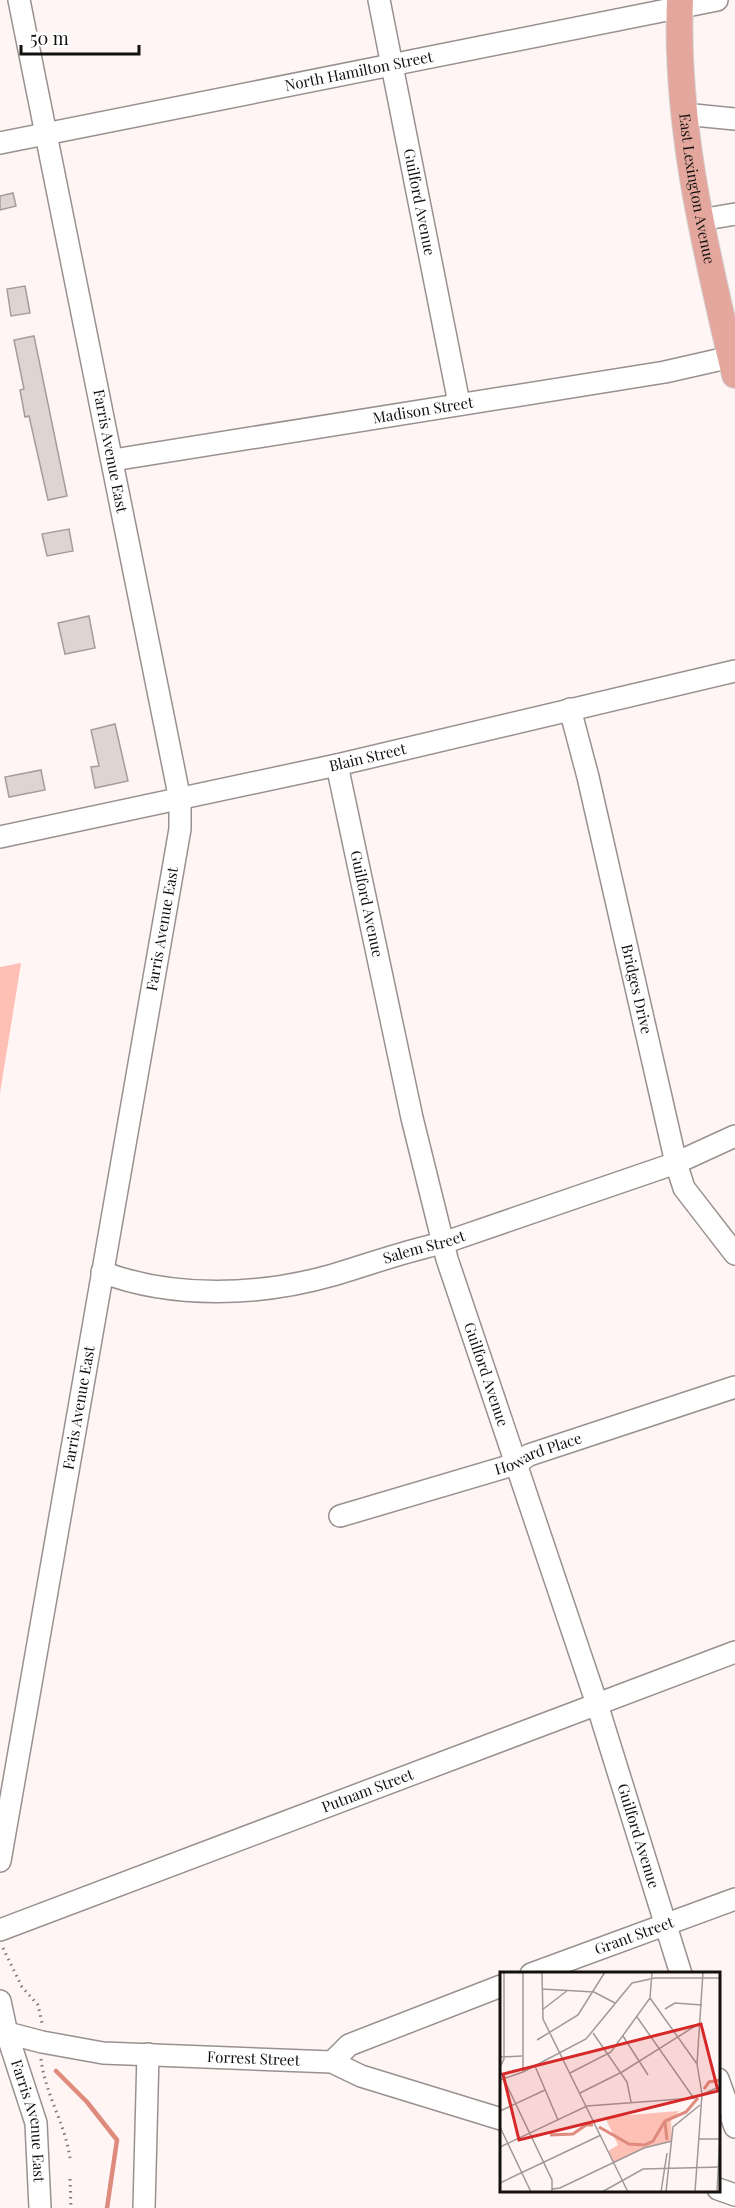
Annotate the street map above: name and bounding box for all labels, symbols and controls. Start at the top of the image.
scale bar [21,18,140,56]
text: 50 m [30,26,69,50]
street label: North Hamilton Street [283,46,435,95]
street label: East Lexington Avenue [675,112,720,266]
street label: Guilford Avenue [400,147,440,257]
street label: Farris Avenue East [89,387,133,515]
street label: Madison Street [371,392,475,427]
street label: Blain Street [327,738,408,775]
street label: Guilford Avenue [346,848,389,959]
street label: Farris Avenue East [141,865,182,992]
street label: Bridges Drive [617,942,657,1036]
street label: Salem Street [380,1225,468,1268]
street label: Guilford Avenue [460,1319,514,1429]
street label: Farris Avenue East [57,1343,99,1471]
street label: Howard Place [492,1427,584,1479]
street label: Putnam Street [318,1763,417,1816]
street label: Guilford Avenue [613,1781,665,1891]
street label: Grant Street [592,1911,677,1959]
inset map [500,1972,720,2193]
street label: Forrest Street [207,2046,301,2070]
street label: Farris Avenue East [7,2057,50,2183]

